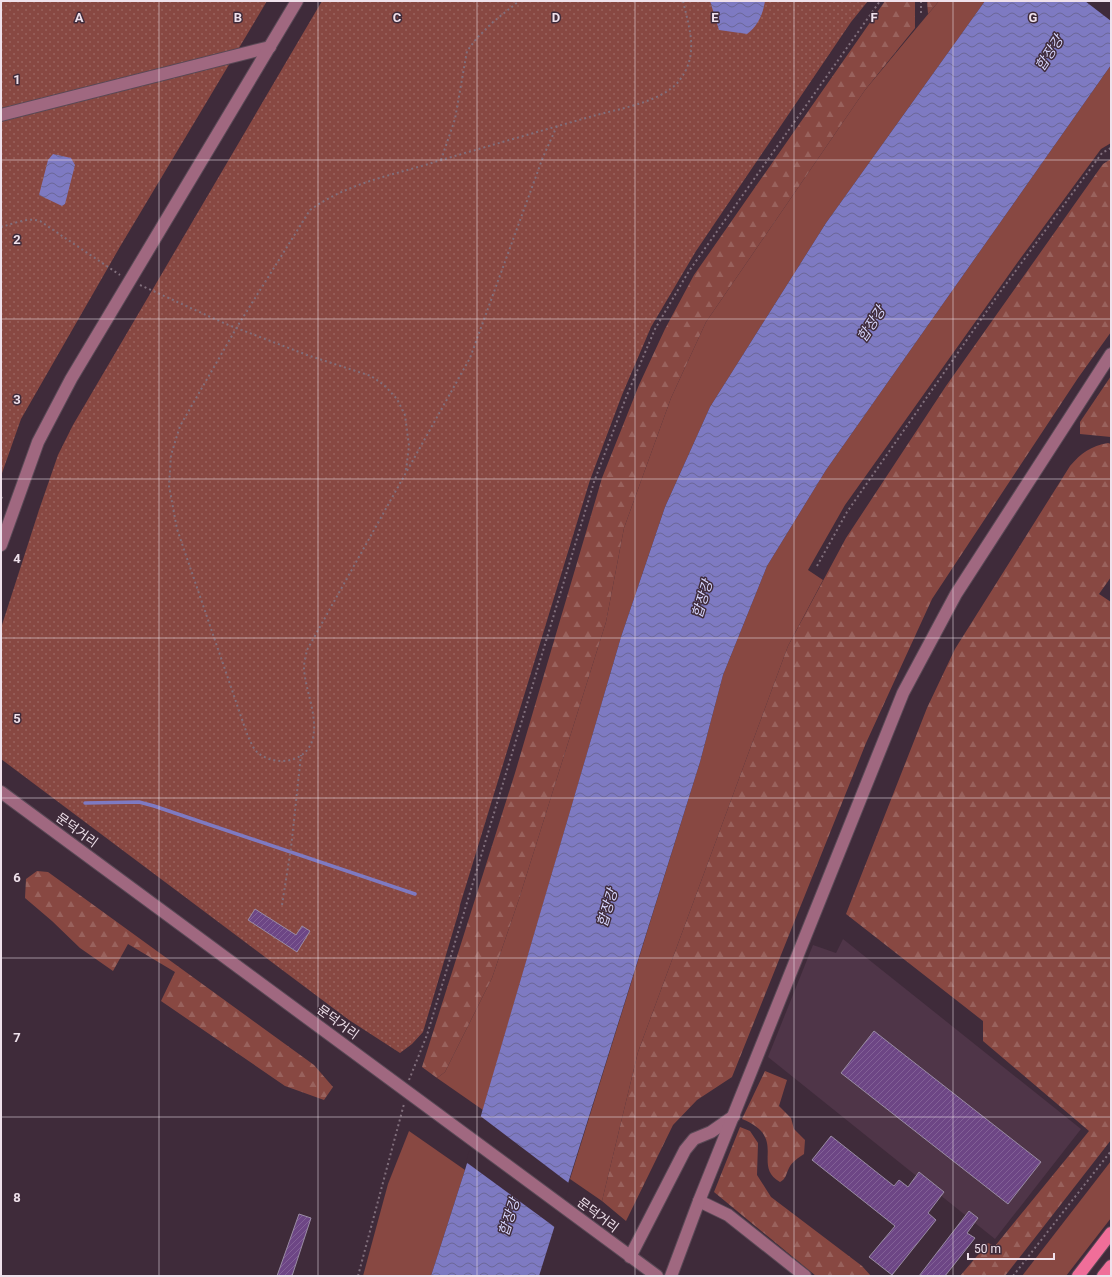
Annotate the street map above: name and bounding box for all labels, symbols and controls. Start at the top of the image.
text: A [75,10,84,25]
text: B [234,10,242,25]
text: C [393,10,402,25]
text: D [552,10,560,25]
text: E [711,10,719,25]
text: F [870,10,878,25]
text: G [1029,10,1038,25]
water label: 합장강 [1032,31,1067,74]
text: 1 [13,72,21,87]
text: 2 [13,232,21,247]
water label: 합장강 [854,302,889,345]
text: 3 [13,392,21,407]
text: 4 [13,551,21,566]
water label: 합장강 [689,576,716,620]
text: 5 [13,711,21,726]
street label: 문덕거리 [53,810,101,850]
text: 6 [13,870,21,885]
water label: 합장강 [594,885,621,929]
street label: 문덕거리 [314,1002,362,1042]
text: 7 [13,1030,21,1045]
text: 8 [13,1190,21,1205]
water label: 합장강 [495,1194,523,1238]
street label: 문덕거리 [574,1195,622,1235]
scale bar [968,1235,1054,1261]
text: 50 m [974,1242,1001,1256]

